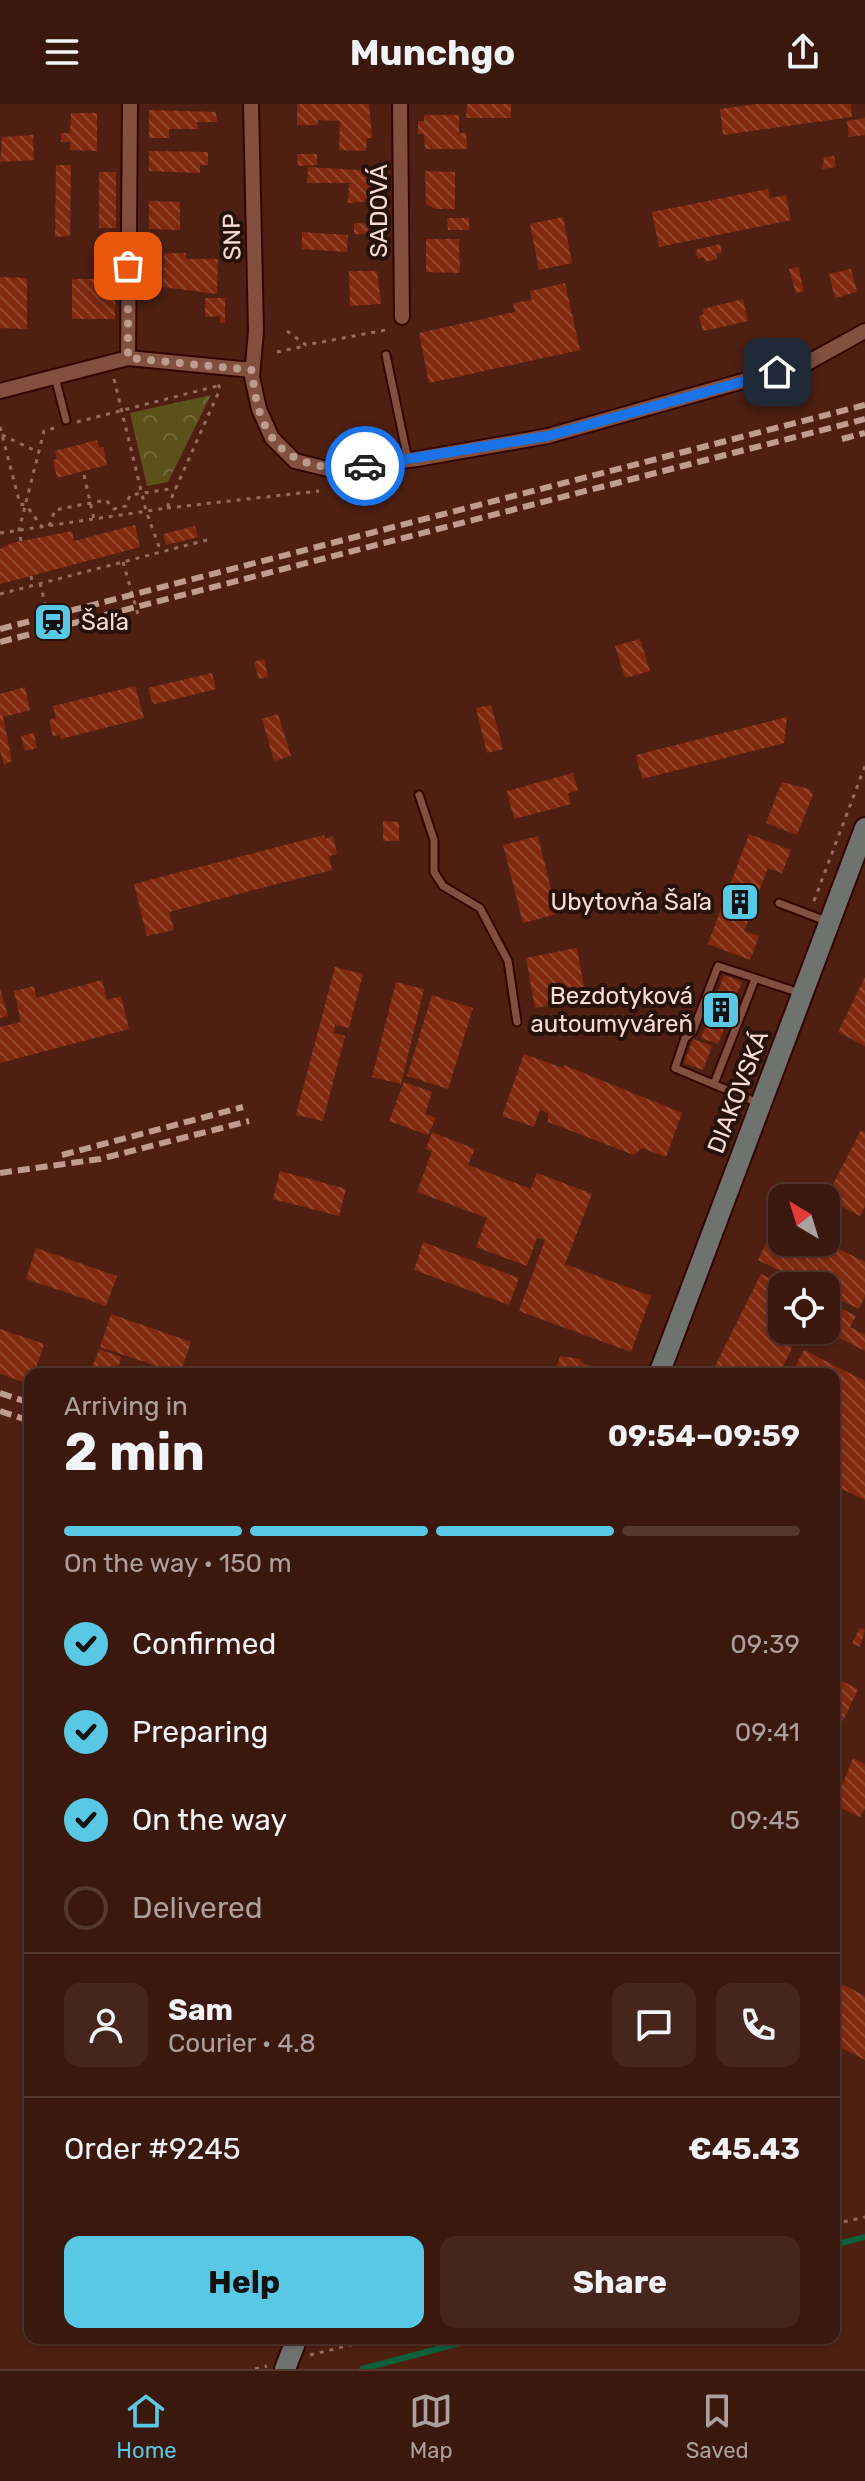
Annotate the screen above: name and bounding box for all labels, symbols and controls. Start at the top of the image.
icon: menu [40,30,84,74]
icon: share [781,30,825,74]
text: Munchgo [350,31,515,74]
street label: SADOVÁ [365,164,393,258]
street label: SNP [218,213,246,261]
pin [94,232,162,300]
icon: bag [106,244,150,288]
pin [743,338,811,406]
icon: home [755,350,799,394]
courier [325,426,405,506]
icon: car [343,444,387,488]
station icon: Šaľa [32,601,74,643]
place label: Šaľa [81,608,129,636]
building icon: Ubytovňa Šaľa [719,881,761,923]
place label: Ubytovňa Šaľa [551,888,712,916]
place label: Bezdotyková autoumyváreň [531,982,693,1038]
building icon: Bezdotyková autoumyváreň [700,989,742,1031]
street label: DIAKOVSKÁ [702,1027,774,1157]
north arrow [768,1184,840,1256]
map controls [768,1184,840,1344]
button: locate [768,1272,840,1344]
text: Arriving in [64,1391,188,1422]
text: 09:54–09:59 [608,1418,800,1454]
text: 2 min [64,1421,205,1483]
text: On the way · 150 m [64,1548,292,1579]
icon: check [64,1622,108,1666]
text: Confirmed [132,1626,276,1662]
text: 09:39 [730,1629,800,1660]
icon: check [64,1710,108,1754]
text: Preparing [132,1714,268,1750]
text: 09:41 [735,1717,800,1748]
icon: check [64,1798,108,1842]
text: On the way [132,1802,287,1838]
text: 09:45 [730,1805,800,1836]
text: Delivered [132,1890,263,1926]
button: person [64,1983,148,2067]
button: chat [612,1983,696,2067]
button: phone [716,1983,800,2067]
text: Sam [168,1992,233,2028]
text: Courier · 4.8 [168,2028,316,2059]
text: Order #9245 [64,2131,241,2167]
text: €45.43 [688,2131,800,2167]
button: Help [64,2236,424,2328]
button: Share [440,2236,800,2328]
tab: Home [116,2389,177,2464]
tab: Map [409,2389,453,2464]
tab: Saved [686,2389,749,2464]

